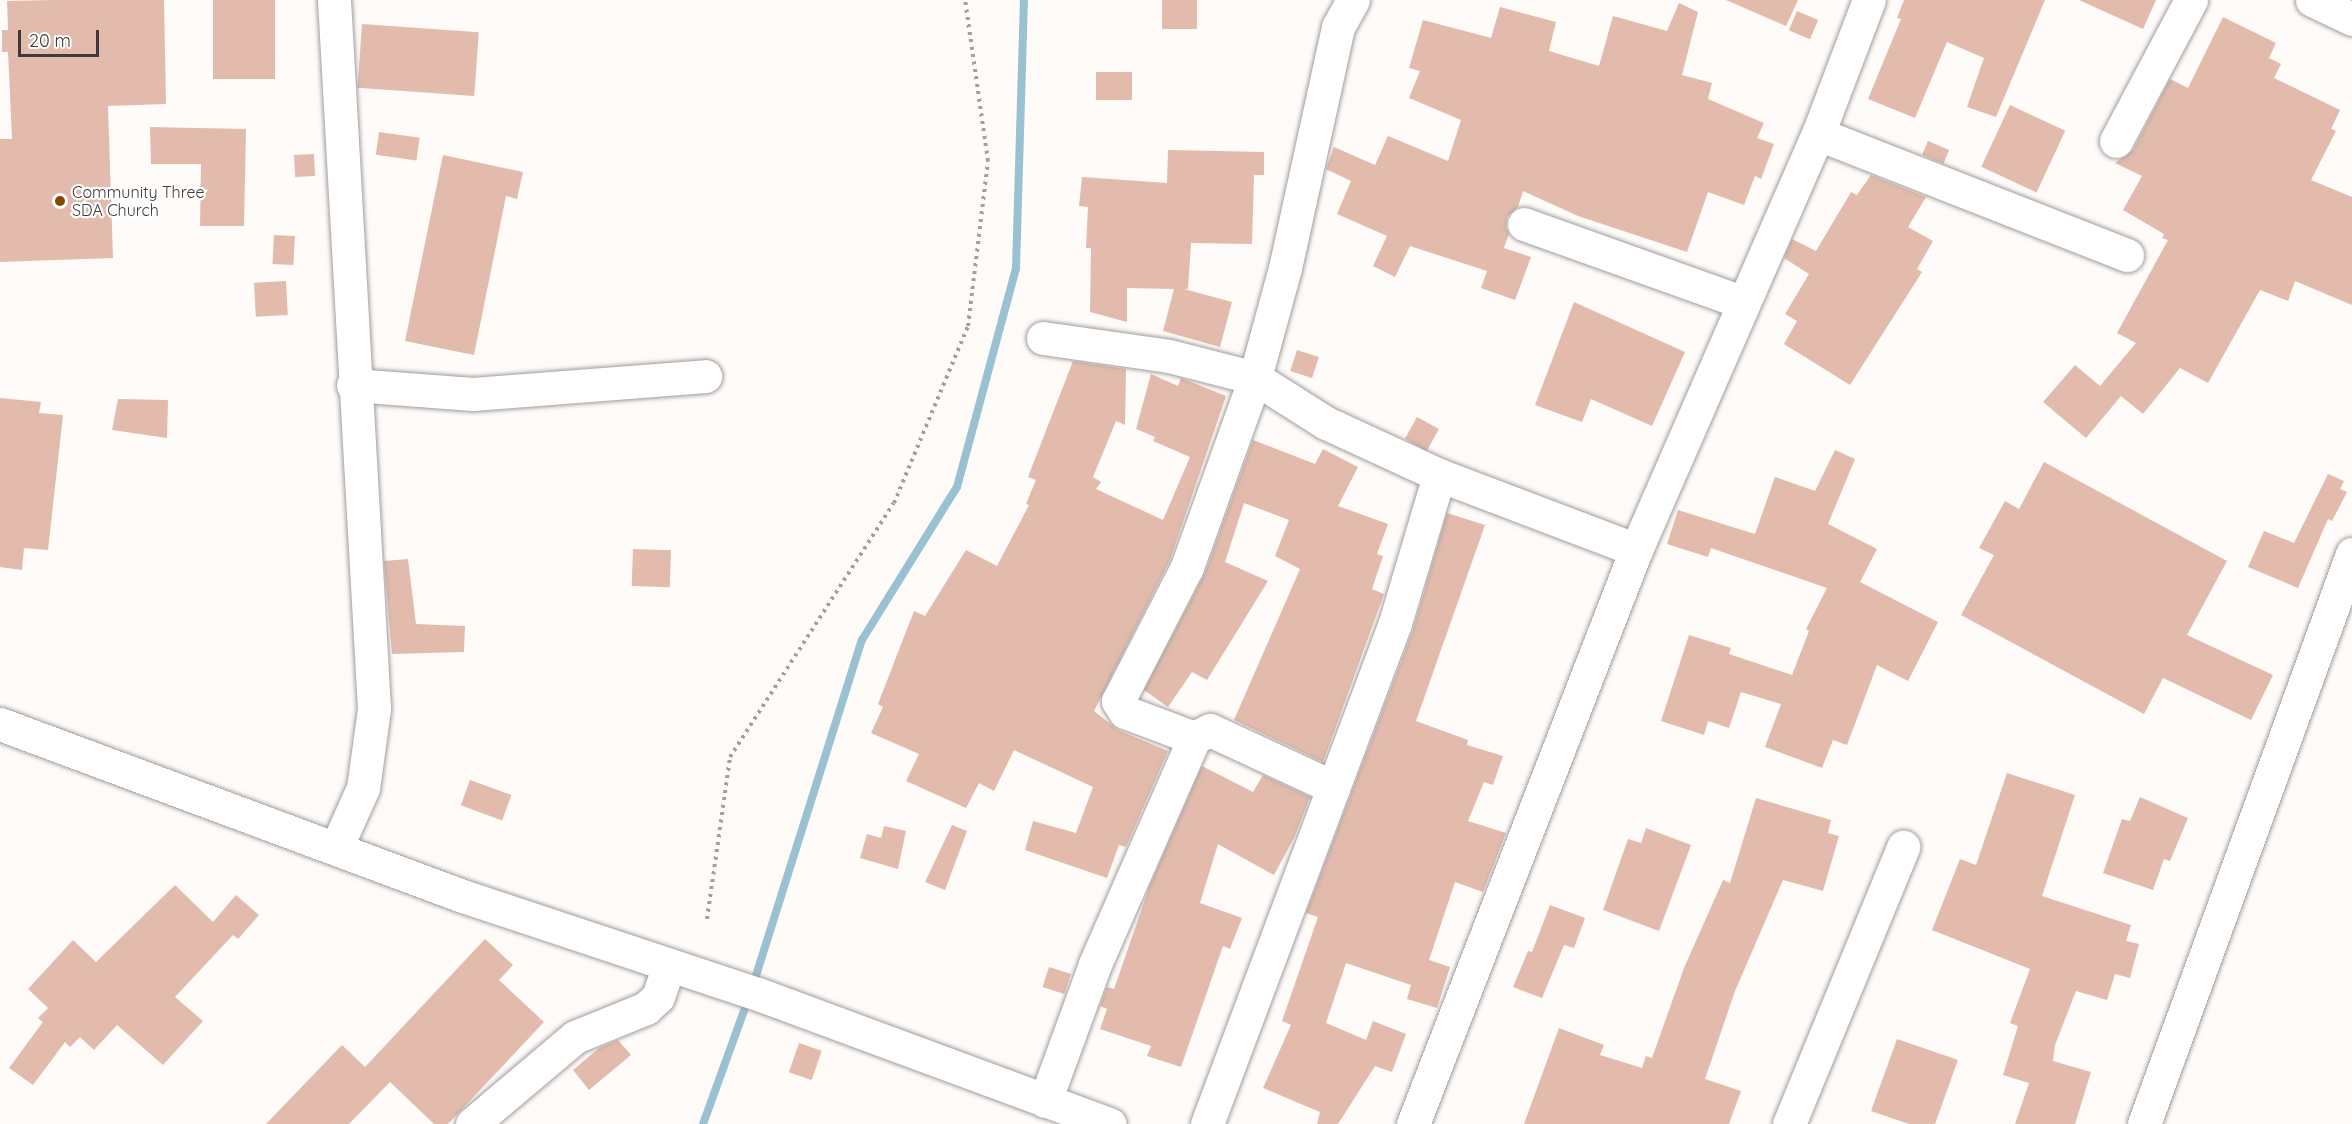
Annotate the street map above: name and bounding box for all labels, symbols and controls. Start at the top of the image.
scale bar [21,18,102,56]
text: 20 m [29,29,71,52]
place label: Community Three SDA Church [72,182,205,220]
marker: Community Three SDA Church [53,194,67,208]

